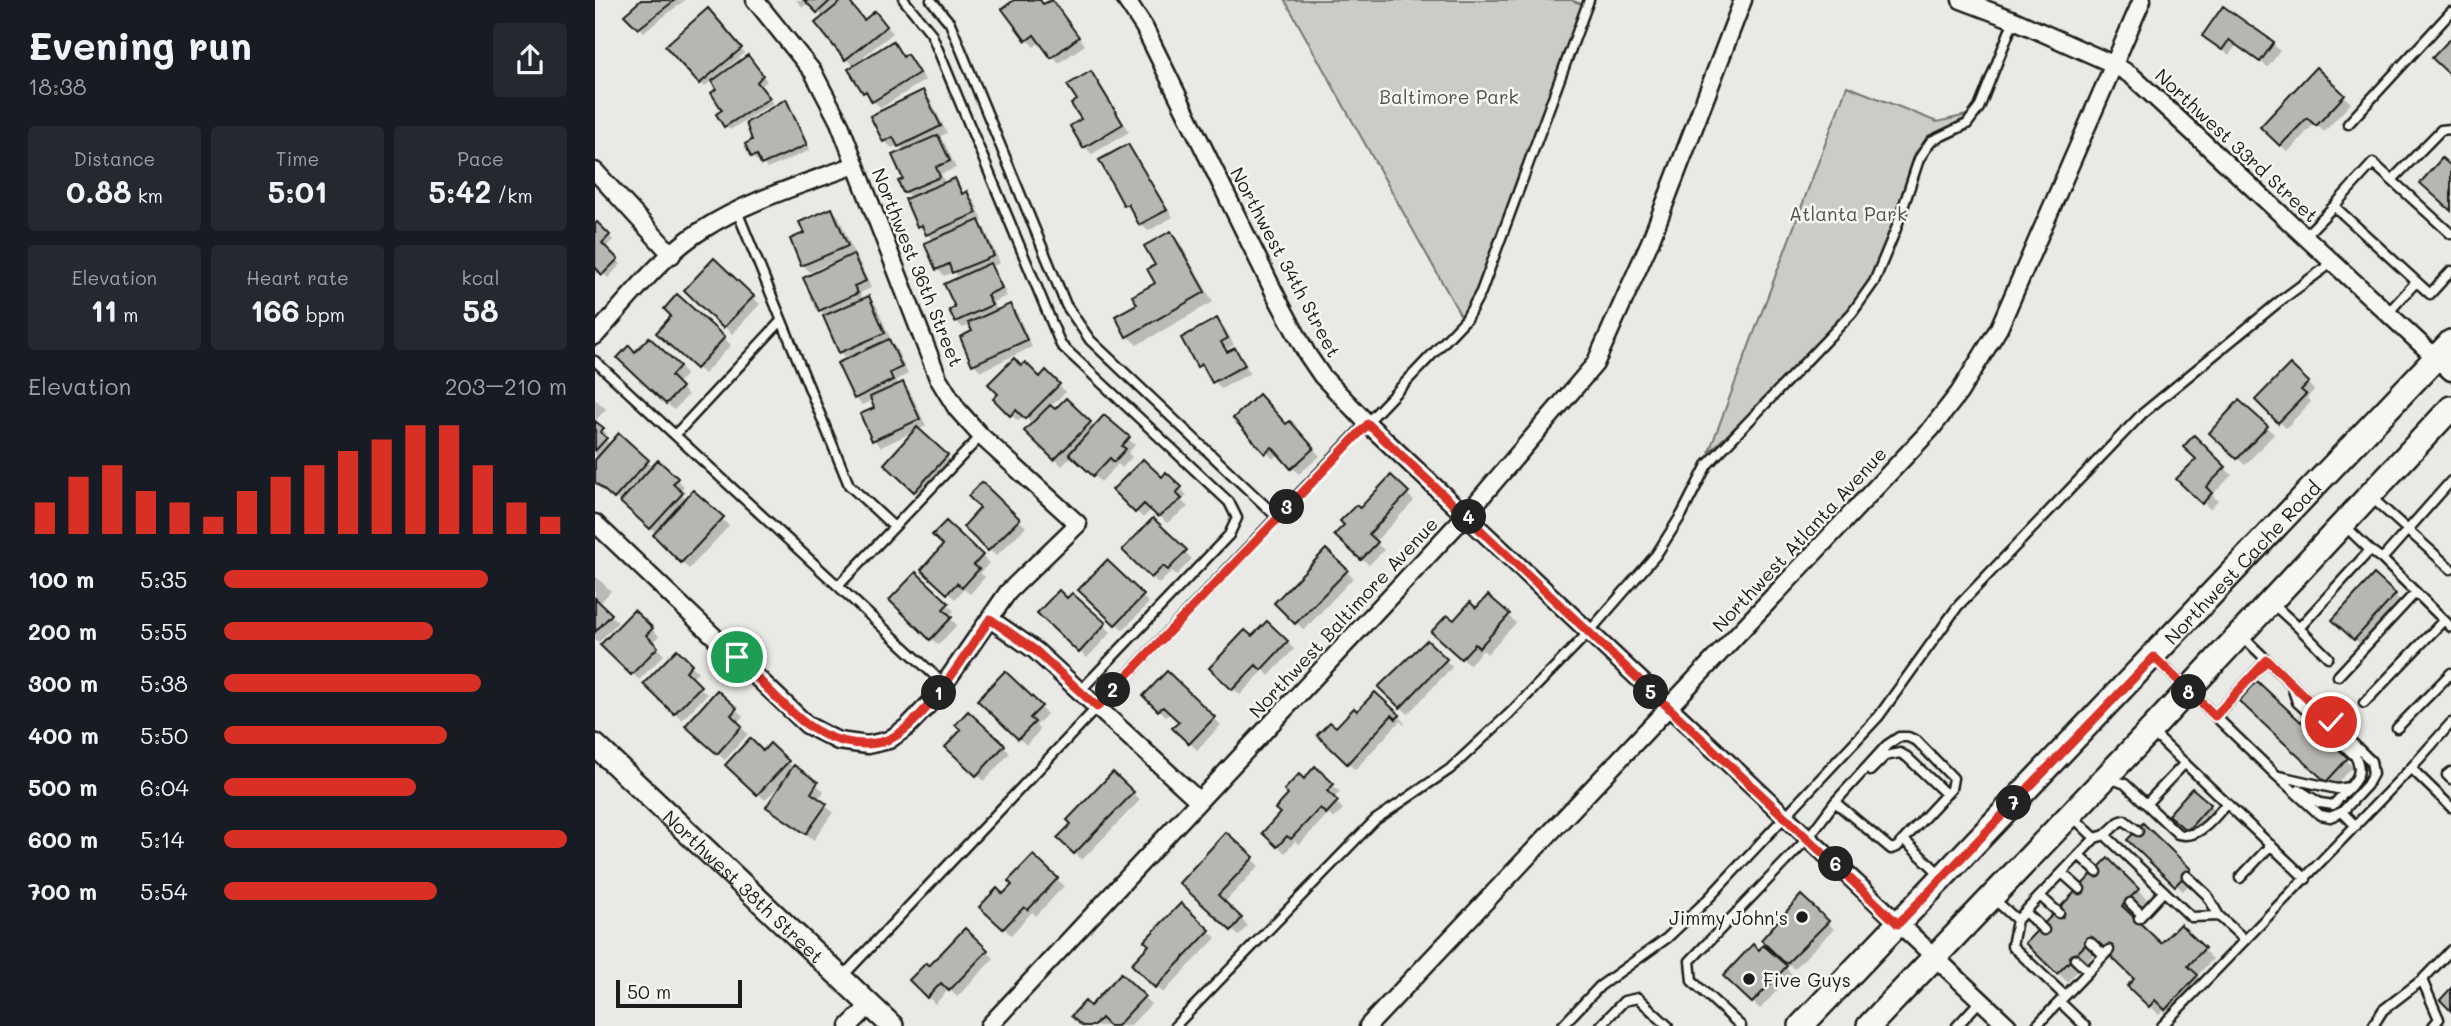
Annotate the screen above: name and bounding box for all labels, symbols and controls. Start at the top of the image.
text: Evening run [28,20,252,70]
button: share [493,23,567,97]
street label: Northwest 33rd Street [2150,63,2324,227]
text: 18:38 [28,71,87,101]
park label: Baltimore Park [1379,84,1519,109]
text: Distance [74,146,155,171]
text: Time [276,146,319,171]
text: Pace [457,146,504,171]
street label: Northwest 34th Street [1225,163,1347,361]
street label: Northwest 36th Street [867,164,969,370]
text: 0.88 [66,171,132,211]
text: 5:01 [268,171,327,211]
text: 5:42 [428,171,491,211]
text: km [132,183,163,208]
text: /km [491,183,533,208]
park label: Atlanta Park [1789,201,1907,226]
text: Elevation [72,265,157,290]
text: Heart rate [246,265,349,290]
text: kcal [462,265,499,290]
text: 11 [91,290,117,330]
text: 166 [250,290,300,330]
text: 58 [462,290,499,330]
text: m [117,302,138,327]
text: bpm [300,302,345,327]
text: Elevation [28,371,131,401]
text: 203–210 m [445,371,567,401]
street label: Northwest Atlanta Avenue [1706,441,1892,637]
street label: Northwest Cache Road [2158,475,2326,649]
pin: 3 [1269,490,1305,524]
text: 3 [1281,494,1292,519]
pin: 4 [1451,500,1487,534]
text: 4 [1462,504,1475,529]
street label: Northwest Baltimore Avenue [1243,511,1443,723]
text: 100 m [28,564,94,594]
text: 5:35 [140,564,187,594]
text: 200 m [28,616,97,646]
text: 5:55 [140,616,187,646]
pin [707,627,767,687]
icon: arrive [718,638,756,676]
text: 300 m [28,668,98,698]
text: 5:38 [140,668,188,698]
pin: 2 [1095,672,1131,708]
pin: 5 [1633,674,1669,710]
pin: 8 [2171,674,2207,710]
pin: 1 [921,676,957,710]
text: 2 [1107,677,1118,702]
text: 5 [1645,679,1656,704]
text: 8 [2183,679,2194,704]
text: 1 [934,680,943,705]
pin [2301,692,2361,752]
icon: check [2312,703,2350,741]
text: 400 m [28,720,99,750]
text: 5:50 [140,720,188,750]
text: 500 m [28,772,98,802]
text: 6:04 [140,772,189,802]
pin: 7 [1997,786,2031,820]
text: 7 [2008,790,2019,815]
street label: Northwest 38th Street [658,804,830,968]
text: 600 m [28,824,98,854]
text: 5:14 [140,824,184,854]
pin: 6 [1819,846,1853,882]
text: 6 [1830,851,1841,876]
text: 700 m [28,876,97,906]
text: 5:54 [140,876,187,906]
place label: Jimmy John's [1669,905,1788,930]
marker: Jimmy John's [1794,909,1810,925]
place label: Five Guys [1763,967,1851,992]
marker: Five Guys [1741,971,1757,987]
scale bar [616,977,742,1009]
text: 50 m [627,979,671,1004]

